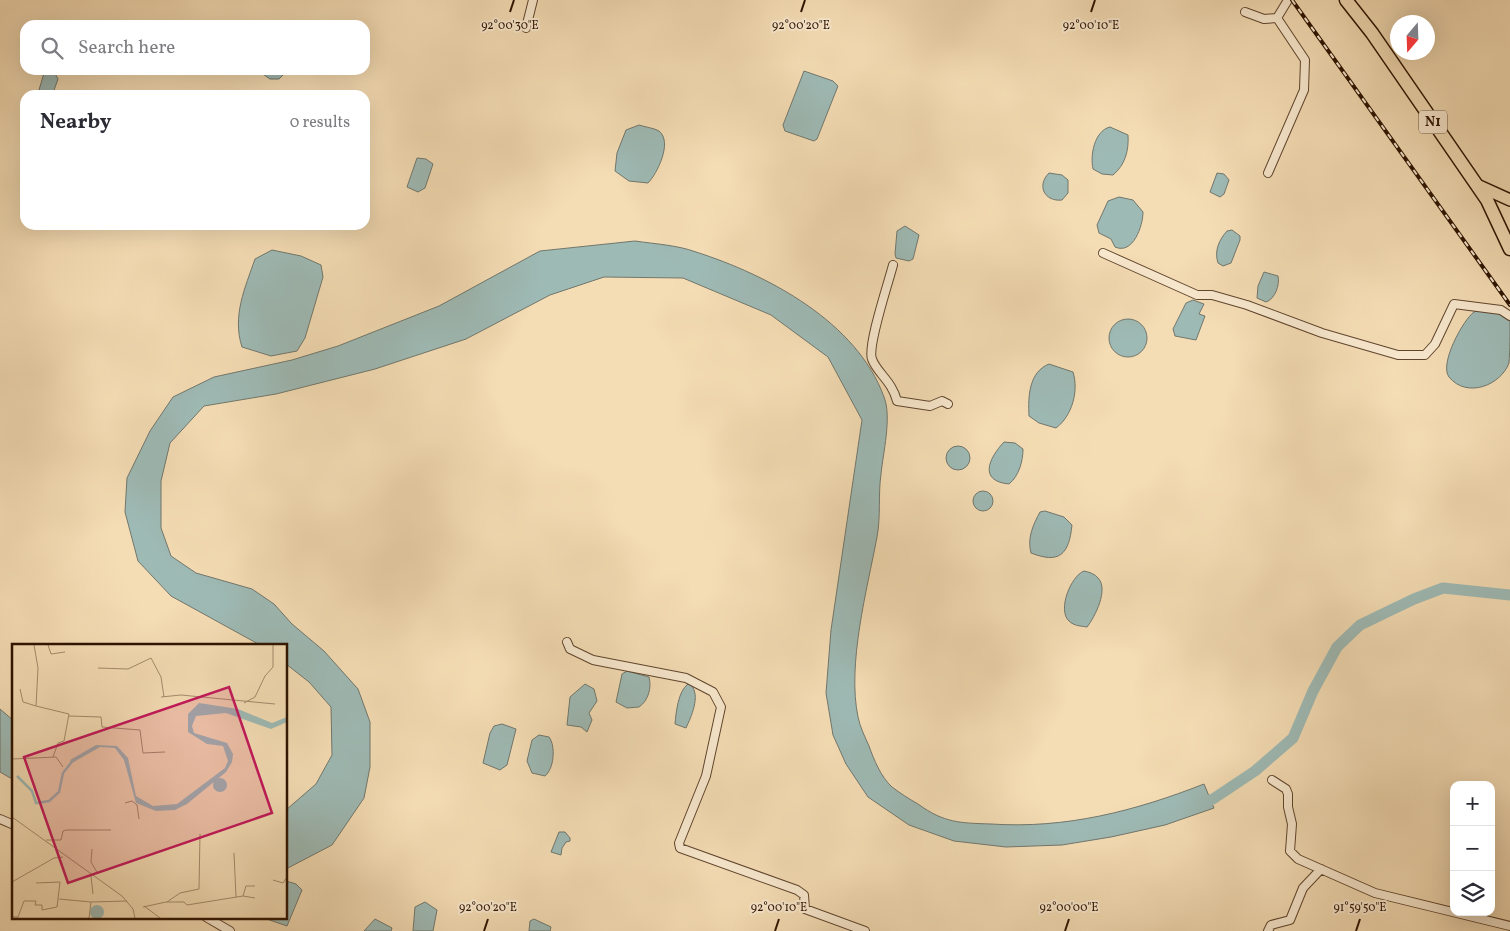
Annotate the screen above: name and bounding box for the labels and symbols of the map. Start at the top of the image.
north arrow [1390,15,1435,60]
text: 92°00'30"E [481,18,539,34]
text: 92°00'20"E [772,18,830,34]
text: 92°00'10"E [1063,18,1119,34]
road number: N1 [1419,110,1447,134]
inset map [12,644,288,918]
text: 92°00'20"E [459,900,517,916]
text: 92°00'10"E [751,900,807,916]
text: 92°00'00"E [1040,900,1099,916]
text: 91°59'50"E [1333,900,1387,916]

